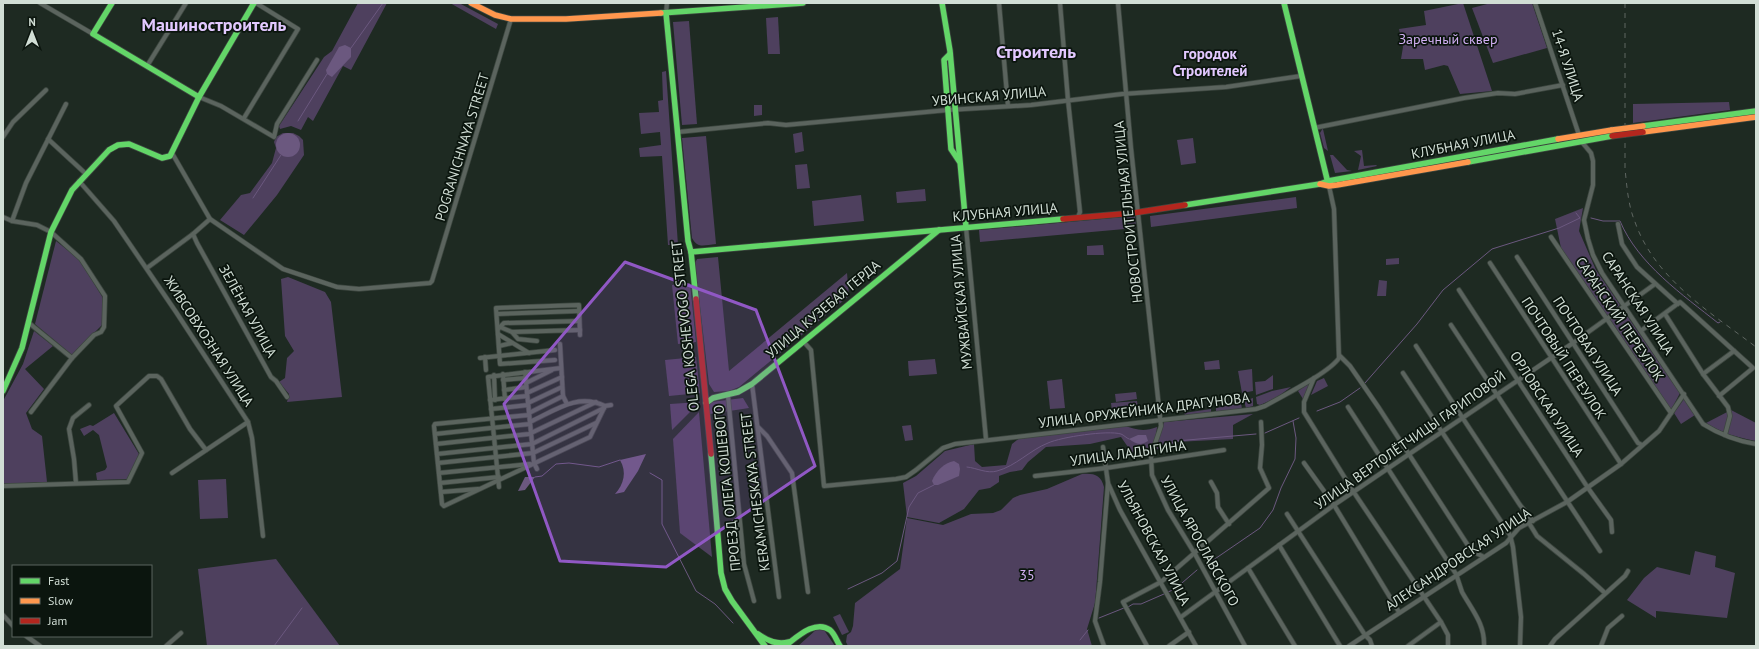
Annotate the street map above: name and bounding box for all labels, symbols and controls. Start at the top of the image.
north arrow [12,12,52,52]
district label: Машиностроитель [142,13,287,36]
text: N [28,15,36,29]
street label: 14-Я УЛИЦА [1548,27,1588,104]
park label: Заречный сквер [1399,30,1497,48]
district label: Строитель [996,40,1076,63]
district label: городок Строителей [1172,44,1248,80]
street label: POGRANICHNAYA STREET [431,71,493,223]
street label: УВИНСКАЯ УЛИЦА [931,82,1048,110]
street label: НОВОСТРОИТЕЛЬНАЯ УЛИЦА [1109,119,1147,304]
street label: КЛУБНАЯ УЛИЦА [1410,125,1517,163]
street label: КЛУБНАЯ УЛИЦА [952,198,1059,226]
street label: МУЖВАЙСКАЯ УЛИЦА [946,233,976,370]
street label: OLEGA KOSHEVOGO STREET [667,240,703,412]
street label: САРАНСКАЯ УЛИЦА [1598,248,1679,359]
street label: САРАНСКИЙ ПЕРЕУЛОК [1572,253,1669,385]
street label: УЛИЦА КУЗЕБАЯ ГЕРДА [762,255,884,362]
street label: ЗЕЛЁНАЯ УЛИЦА [215,261,281,361]
street label: ЖИВСОВХОЗНАЯ УЛИЦА [159,271,258,410]
street label: ПОЧТОВЫЙ ПЕРЕУЛОК [1518,293,1611,423]
street label: ПОЧТОВАЯ УЛИЦА [1549,293,1627,400]
street label: ОРЛОВСКАЯ УЛИЦА [1506,348,1588,461]
street label: УЛИЦА ВЕРТОЛЁТЧИЦЫ ГАРИПОВОЙ [1311,367,1509,513]
street label: УЛИЦА ОРУЖЕЙНИКА ДРАГУНОВА [1037,388,1251,432]
street label: ПРОЕЗД ОЛЕГА КОШЕВОГО [709,404,745,572]
street label: KERAMICHESKAYA STREET [736,411,774,572]
street label: УЛИЦА ЛАДЫГИНА [1069,436,1188,470]
street label: УЛИЦА ЯРОСЛАВСКОГО [1157,473,1243,609]
street label: УЛЬЯНОВСКАЯ УЛИЦА [1114,478,1195,609]
street label: АЛЕКСАНДРОВСКАЯ УЛИЦА [1382,503,1535,615]
legend [12,565,152,637]
park label: 35 [1019,566,1035,584]
text: Fast [48,573,69,588]
text: Slow [48,593,73,608]
text: Jam [47,613,67,628]

